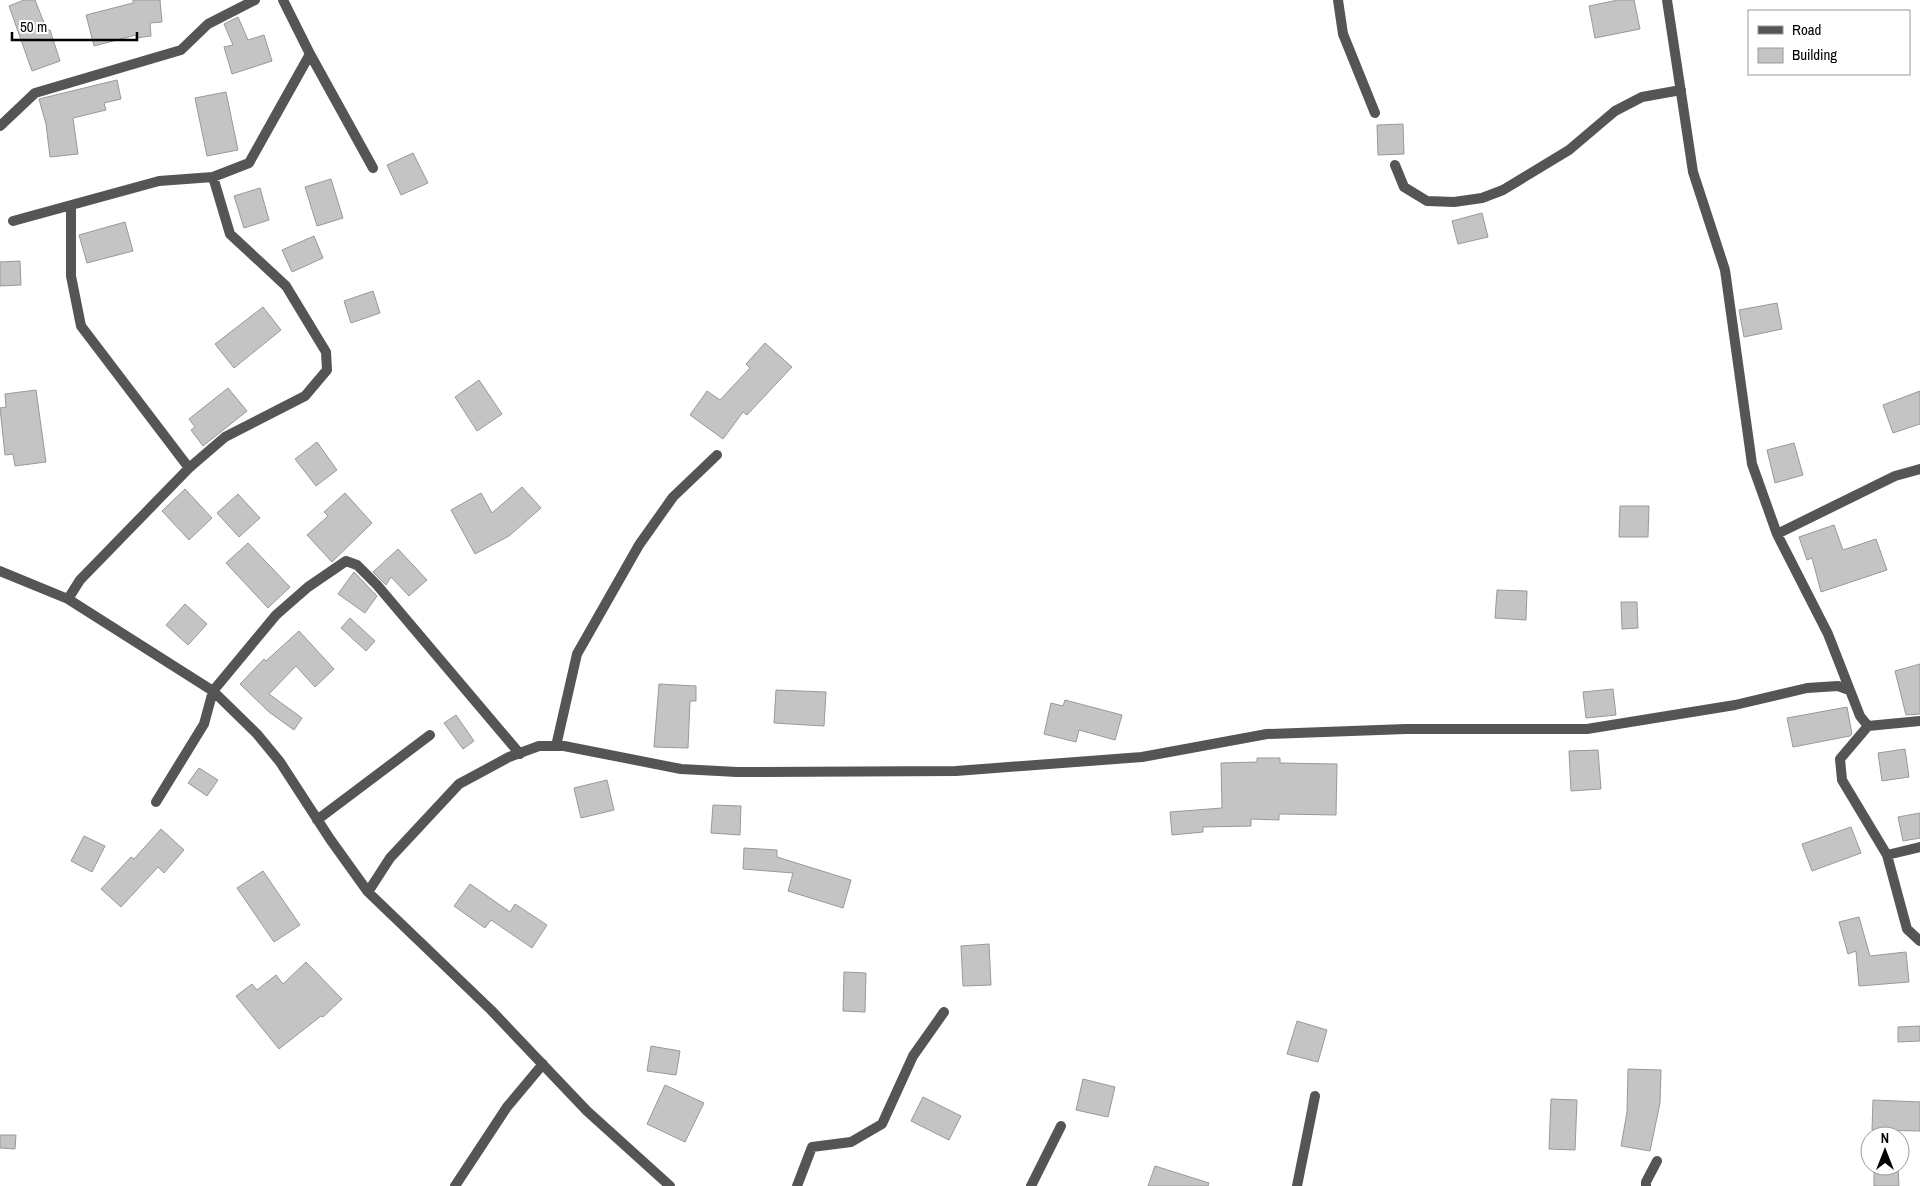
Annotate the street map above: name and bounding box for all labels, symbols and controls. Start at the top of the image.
scale bar [12,10,138,42]
legend [1748,10,1910,75]
text: 50 m [20,16,47,37]
text: Road [1792,19,1821,40]
text: Building [1792,44,1837,65]
north arrow [1860,1126,1910,1176]
text: N [1881,1129,1889,1147]

